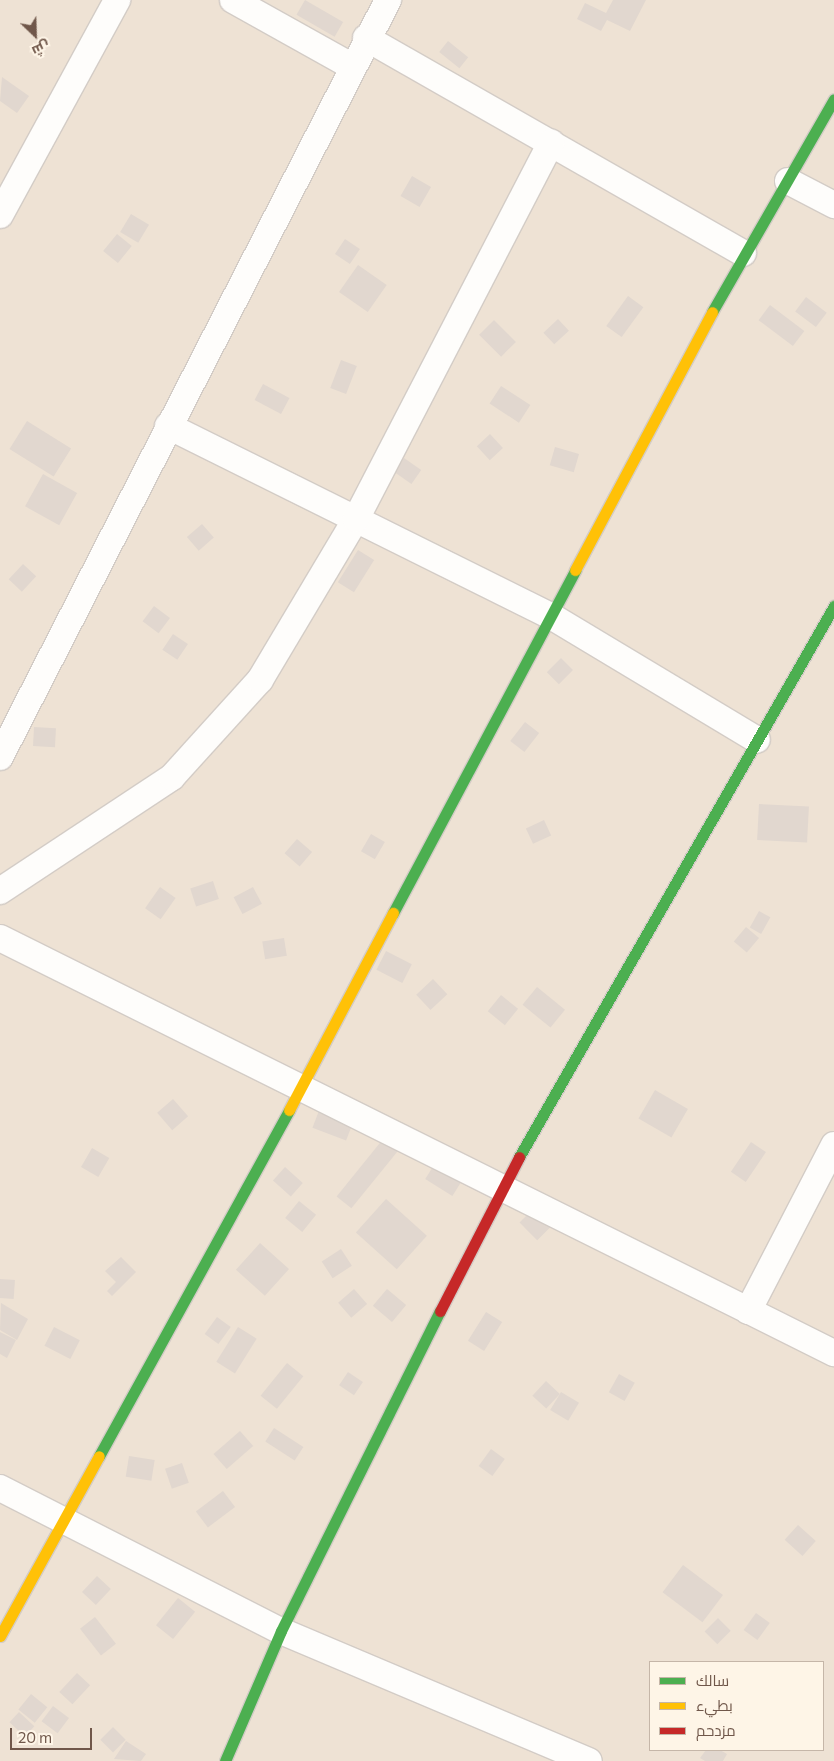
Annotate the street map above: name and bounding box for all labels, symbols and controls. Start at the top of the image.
north arrow [10,10,60,60]
text: ش [30,38,53,61]
legend [649,1661,824,1751]
text: سالك [696,1671,729,1689]
text: بطيء [696,1696,733,1714]
scale bar [12,1718,95,1750]
text: مزدحم [696,1721,736,1739]
text: 20 m [18,1728,52,1746]

